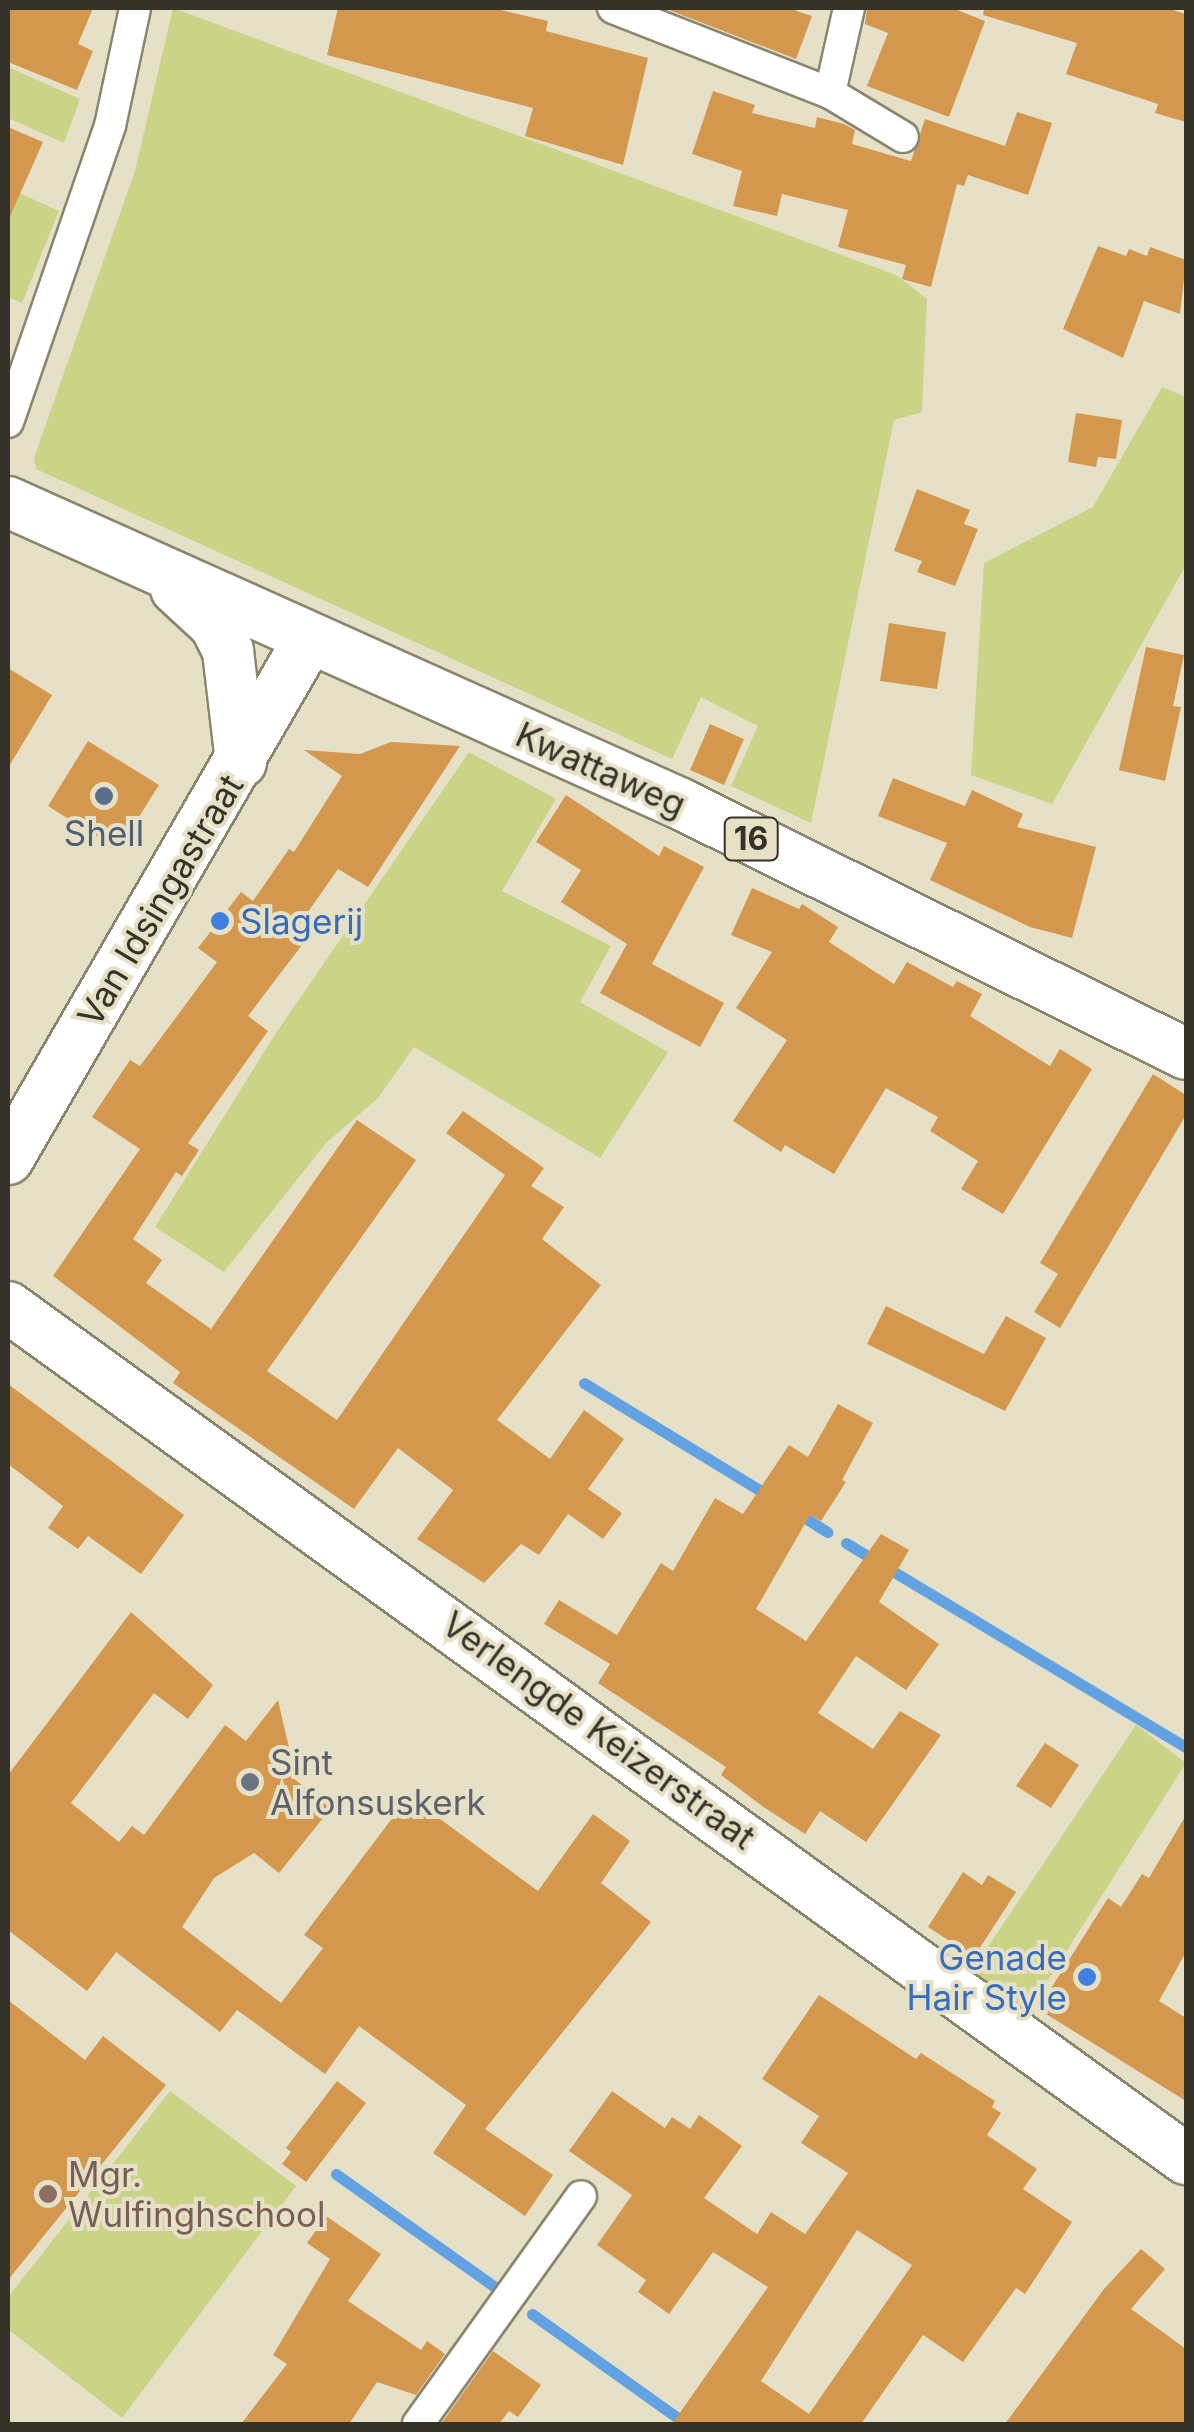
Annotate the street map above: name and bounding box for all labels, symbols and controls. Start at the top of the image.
street label: Kwattaweg [510,713,692,825]
street label: Van Idsingastraat [68,767,252,1033]
marker: Shell [93,785,115,807]
place label: Shell [64,812,144,854]
road number: 16 [724,812,778,866]
place label: Slagerij [240,900,363,942]
marker: Slagerij [209,910,231,932]
street label: Verlengde Keizerstraat [434,1602,764,1858]
place label: Sint Alfonsuskerk [270,1741,486,1823]
marker: Sint Alfonsuskerk [239,1771,261,1793]
place label: Genade Hair Style [907,1936,1067,2018]
marker: Genade Hair Style [1076,1966,1098,1988]
place label: Mgr. Wulfinghschool [68,2153,326,2235]
marker: Mgr. Wulfinghschool [37,2183,59,2205]

